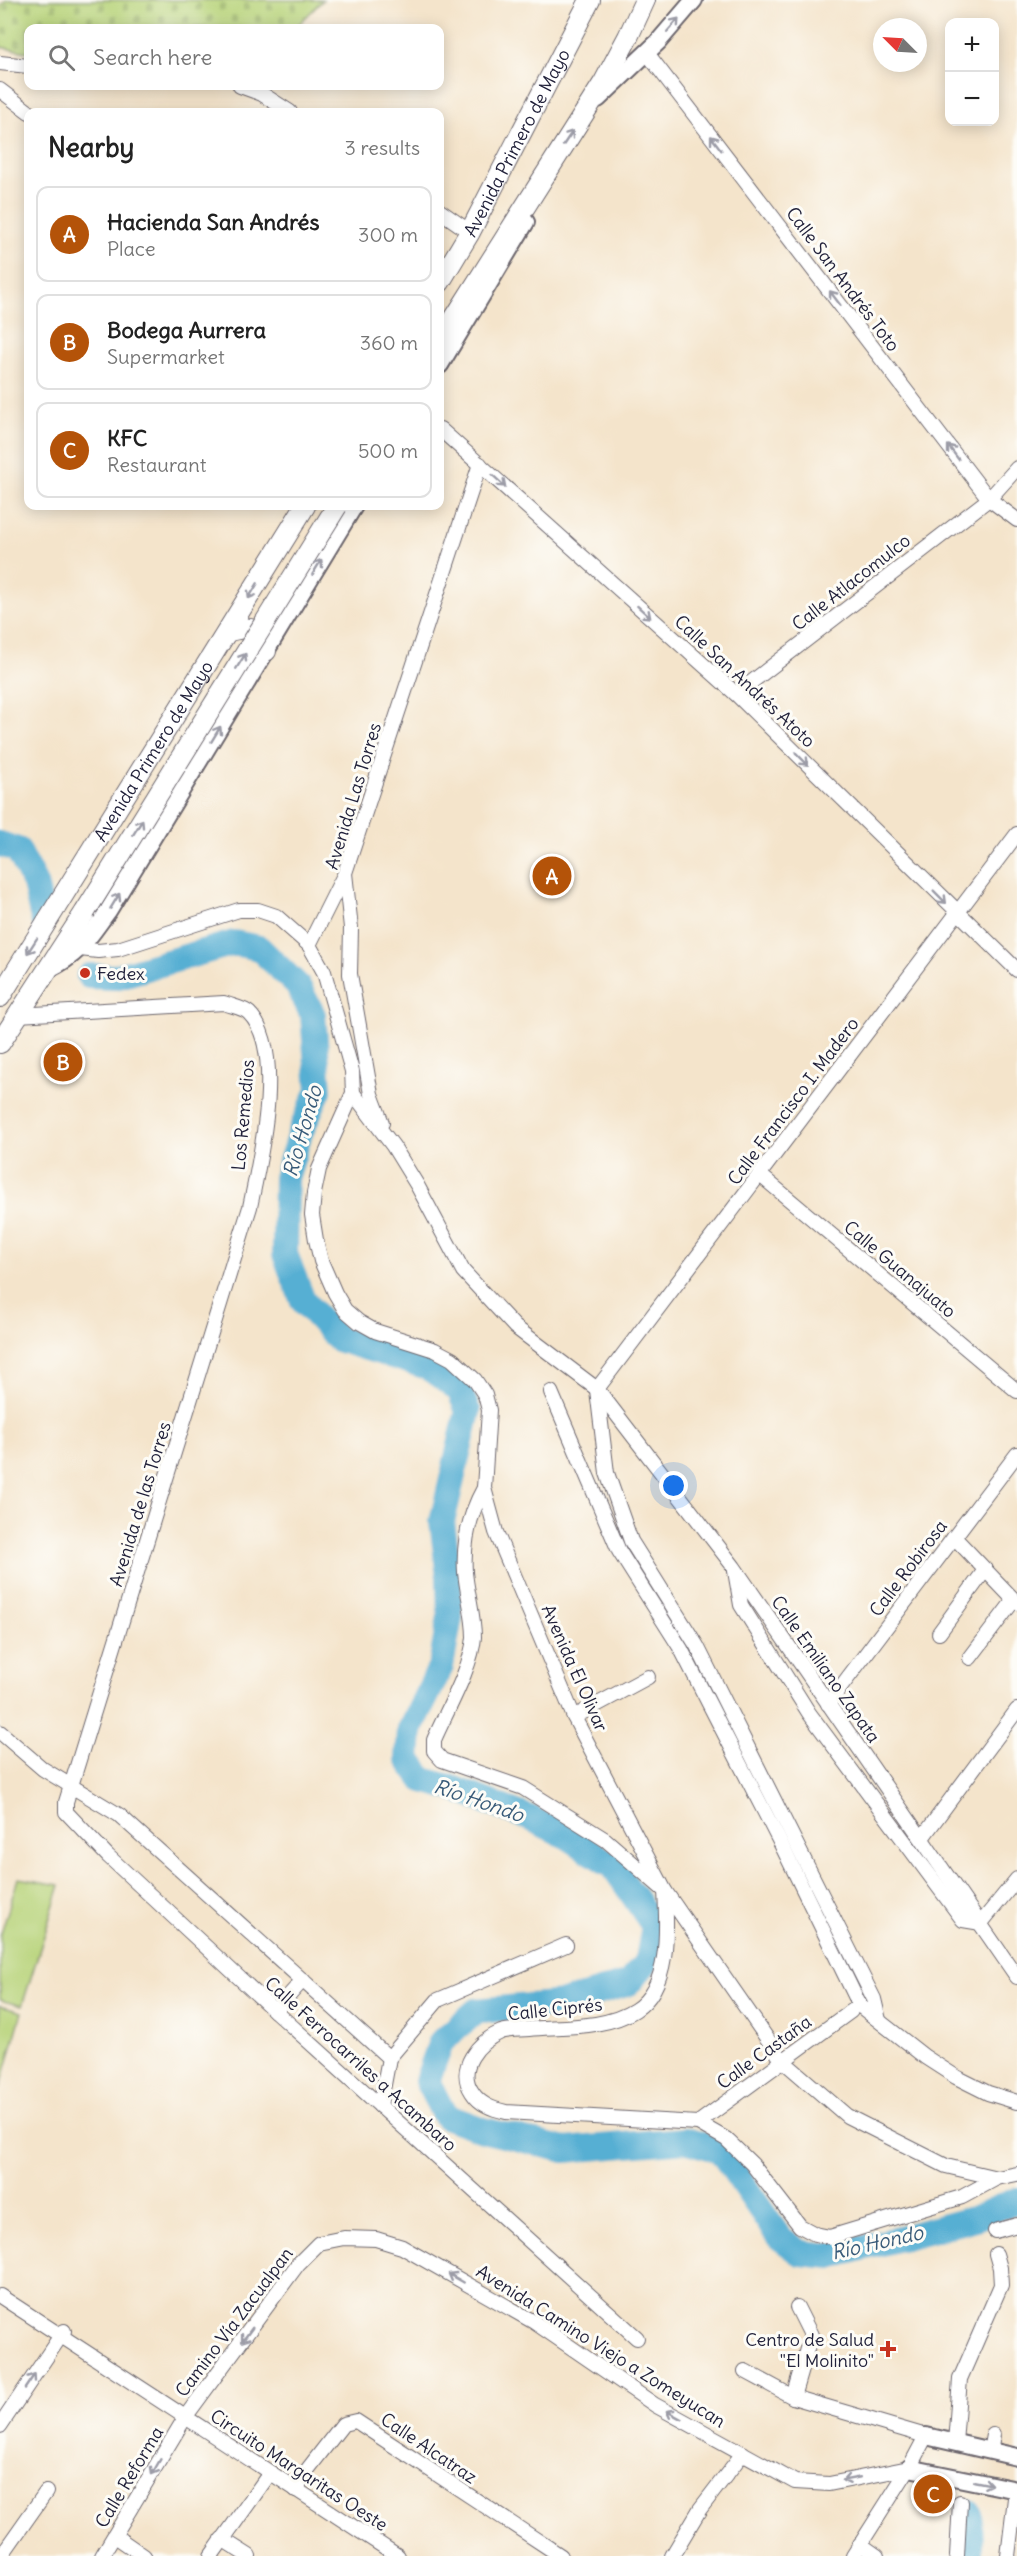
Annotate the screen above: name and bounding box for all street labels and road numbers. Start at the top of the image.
street label: Avenida Primero de Mayo [458,45,574,240]
street label: Calle San Andrés Toto [781,202,905,356]
street label: Calle Atlacomulco [787,529,915,635]
street label: Calle San Andrés Atoto [670,610,820,752]
street label: Avenida Primero de Mayo [88,656,218,845]
street label: Avenida Las Torres [320,720,386,872]
street label: Calle Francisco I. Madero [722,1013,864,1189]
street label: Los Remedios [227,1059,259,1171]
street label: Calle Guanajuato [839,1215,961,1323]
street label: Avenida de las Torres [104,1419,176,1589]
street label: Calle Robirosa [864,1515,952,1621]
street label: Calle Emiliano Zapata [767,1591,885,1747]
street label: Avenida El Olivar [537,1601,614,1736]
street label: Calle Ferrocarriles a Acambaro [260,1972,462,2156]
street label: Calle Ciprés [507,1993,603,2025]
street label: Calle Castaña [712,2010,816,2094]
street label: Camino Vía Zacualpan [170,2243,298,2401]
street label: Avenida Camino Viejo a Zomeyucan [472,2259,730,2433]
street label: Circuito Margaritas Oeste [206,2404,392,2536]
street label: Calle Alcatraz [377,2407,482,2489]
street label: Calle Reforma [90,2422,168,2532]

